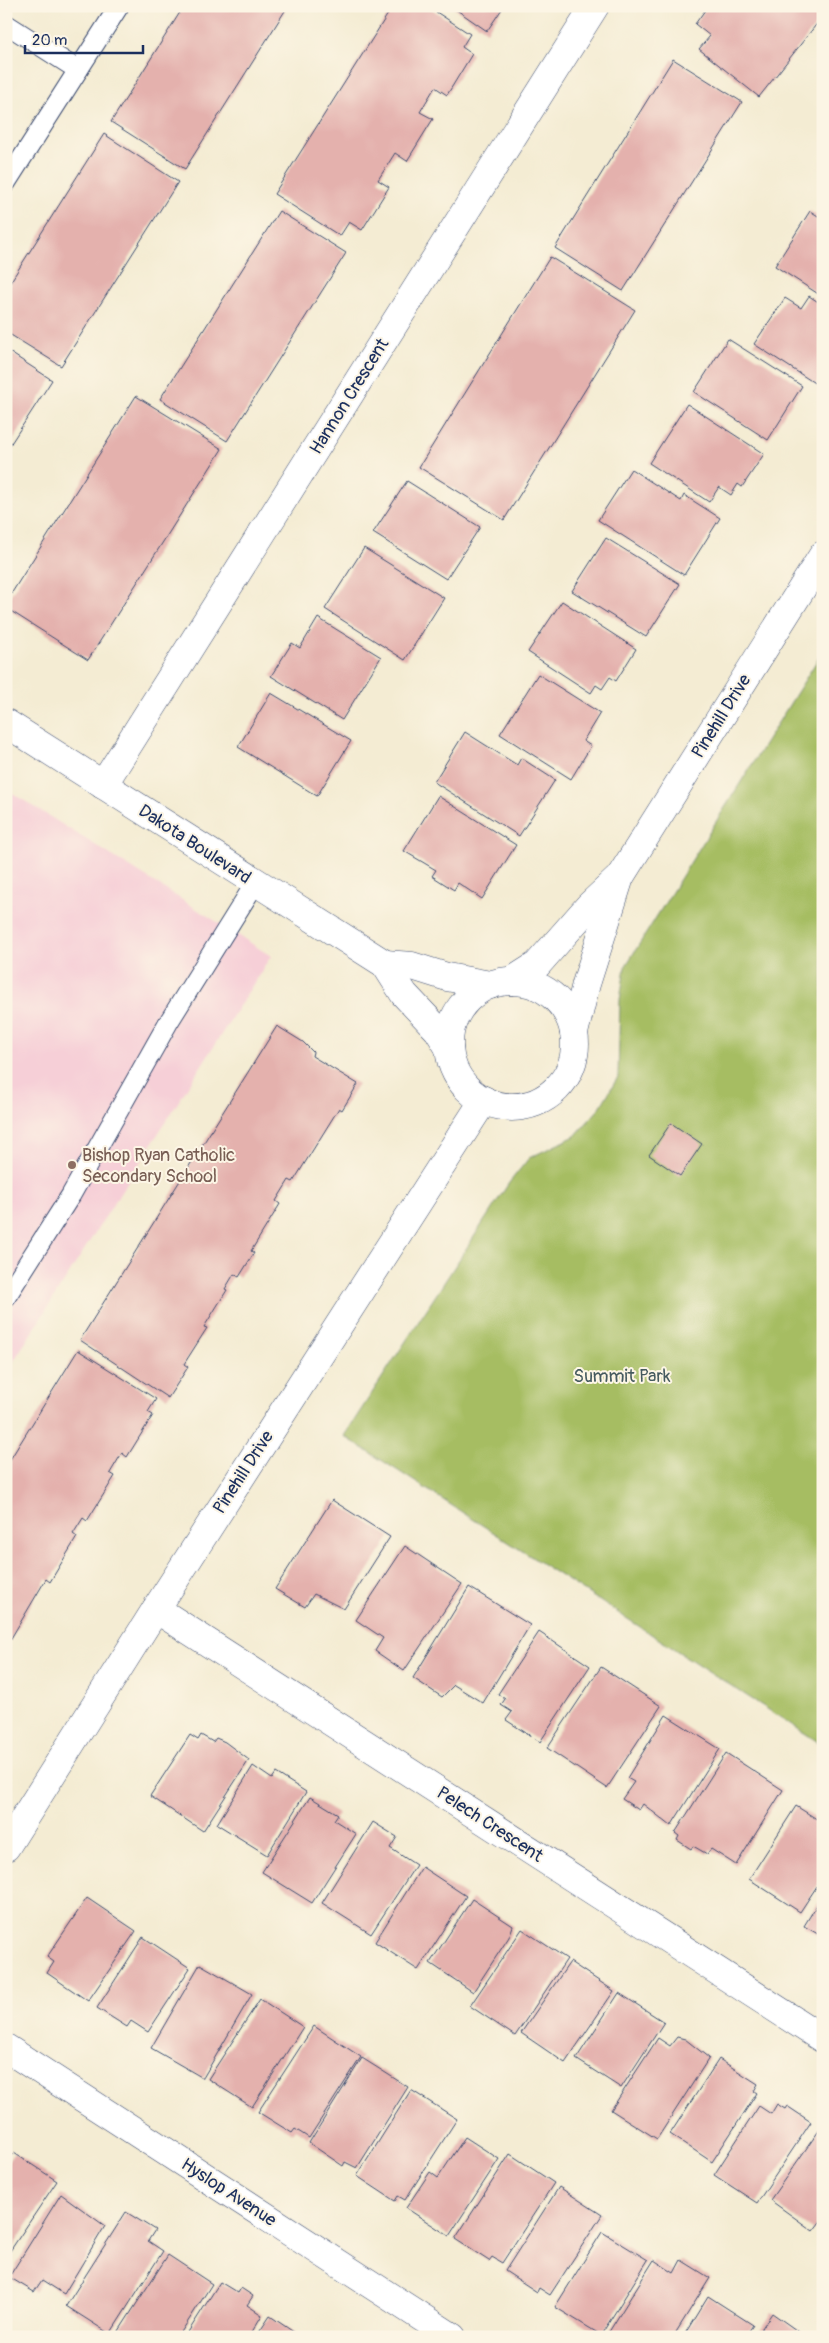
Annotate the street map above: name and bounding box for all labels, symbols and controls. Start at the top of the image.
scale bar [25,22,142,54]
text: 20 m [32,31,67,50]
street label: Hannon Crescent [305,333,395,459]
street label: Pinehill Drive [687,670,756,763]
street label: Dakota Boulevard [134,799,255,889]
place label: Bishop Ryan Catholic Secondary School [82,1144,235,1188]
marker: Bishop Ryan Catholic Secondary School [66,1159,78,1171]
park label: Summit Park [574,1365,671,1388]
street label: Pinehill Drive [208,1426,279,1518]
street label: Pelech Crescent [432,1781,548,1868]
street label: Hyslop Avenue [177,2153,281,2232]

